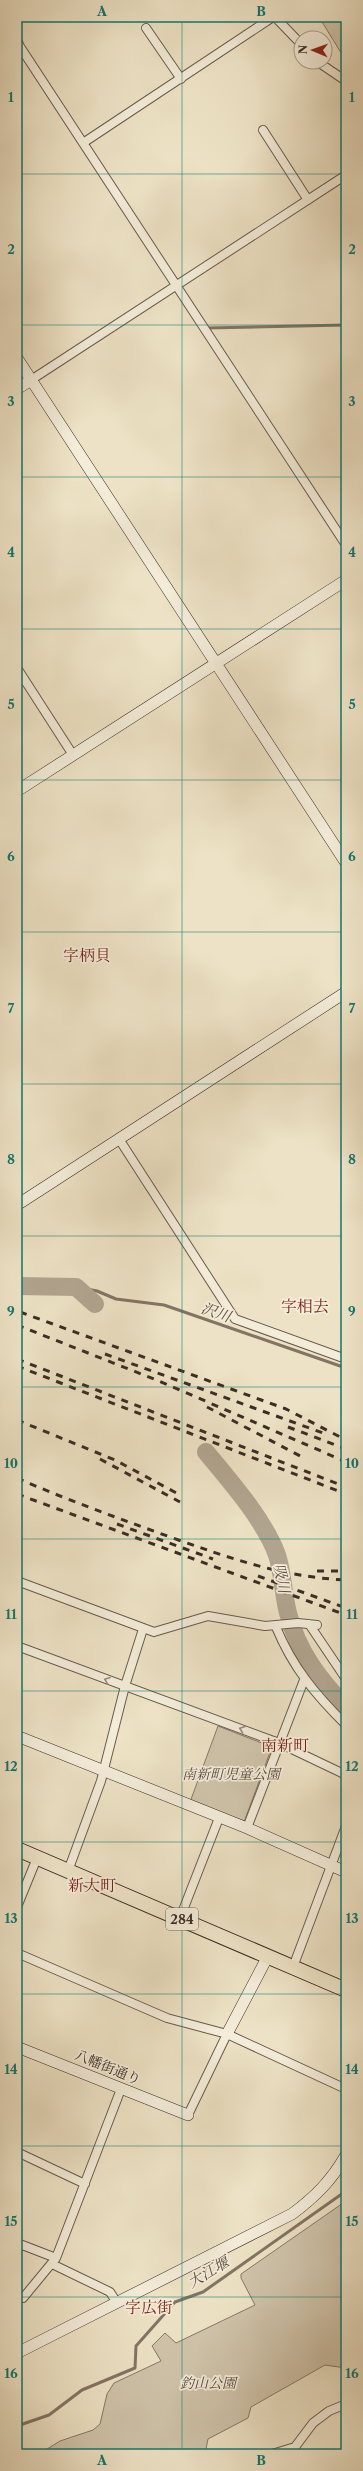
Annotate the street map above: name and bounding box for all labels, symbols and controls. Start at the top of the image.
text: A [96,3,108,19]
text: B [256,3,266,19]
north arrow [293,30,333,70]
text: N [296,44,310,55]
text: 1 [8,89,14,105]
text: 1 [349,89,355,105]
text: 2 [7,241,15,257]
text: 2 [348,241,356,257]
text: 3 [7,393,15,409]
text: 3 [348,393,356,409]
text: 4 [7,544,15,560]
text: 4 [348,544,356,560]
text: 5 [7,696,15,712]
text: 5 [348,696,356,712]
text: 6 [7,848,15,864]
text: 6 [348,848,356,864]
district label: 字柄貝 [63,945,111,965]
text: 7 [8,1000,15,1016]
text: 7 [349,1000,356,1016]
text: 8 [7,1151,15,1167]
text: 8 [348,1151,356,1167]
district label: 字相去 [281,1296,329,1316]
water label: 沢川 [199,1298,235,1327]
text: 9 [7,1303,15,1319]
text: 9 [348,1303,356,1319]
text: 10 [4,1455,18,1471]
text: 10 [345,1455,359,1471]
water label: 吸川 [270,1561,295,1597]
text: 11 [5,1606,17,1622]
text: 11 [346,1606,358,1622]
one-way arrow [103,1676,110,1684]
one-way arrow [239,1726,246,1734]
district label: 南新町 [261,1735,309,1755]
text: 12 [4,1758,18,1774]
text: 12 [345,1758,359,1774]
park label: 南新町児童公園 [182,1765,282,1783]
district label: 新大町 [68,1875,116,1895]
road number: 284 [166,1908,198,1930]
text: 13 [4,1910,18,1926]
text: 13 [345,1910,359,1926]
street label: 八幡街通り [72,2046,144,2088]
text: 14 [4,2061,18,2077]
text: 14 [345,2061,359,2077]
text: 15 [4,2213,18,2229]
text: 15 [345,2213,359,2229]
water label: 大江堰 [184,2251,235,2292]
district label: 字広街 [125,2297,173,2317]
text: 16 [4,2365,18,2381]
text: 16 [345,2365,359,2381]
park label: 釣山公園 [180,2374,238,2392]
text: A [96,2452,108,2468]
text: B [256,2452,266,2468]

